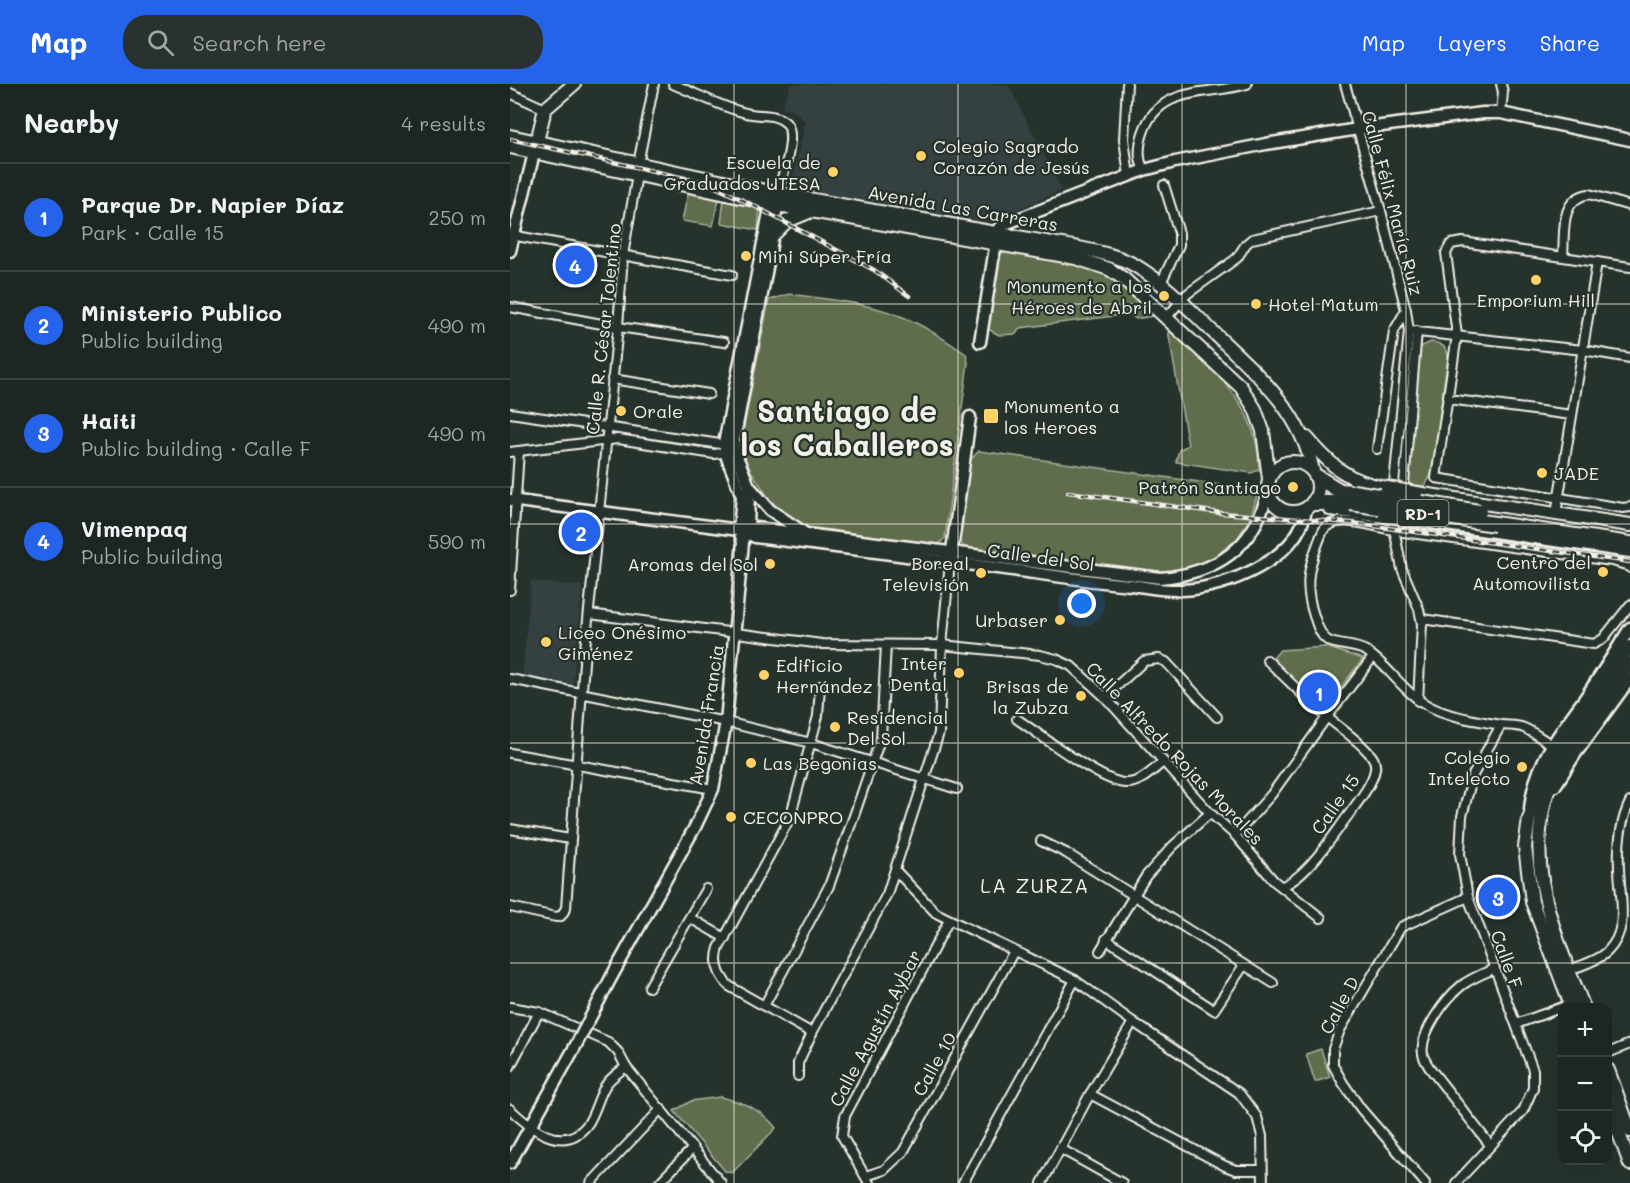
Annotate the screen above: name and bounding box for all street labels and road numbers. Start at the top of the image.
street label: Calle Félix María Ruiz [1357,108,1429,298]
street label: Avenida Las Carreras [866,179,1060,237]
street label: Calle R. César Tolentino [580,222,626,436]
road number: RD-1 [1398,500,1448,526]
street label: Calle del Sol [986,538,1096,576]
street label: Avenida Francia [683,643,729,787]
street label: Calle Alfredo Rojas Morales [1081,656,1269,850]
street label: Calle 15 [1306,769,1364,839]
street label: Calle F [1485,927,1529,991]
street label: Calle Agustín Aybar [823,945,927,1111]
street label: Calle D [1314,972,1364,1038]
street label: Calle 10 [907,1028,961,1100]

